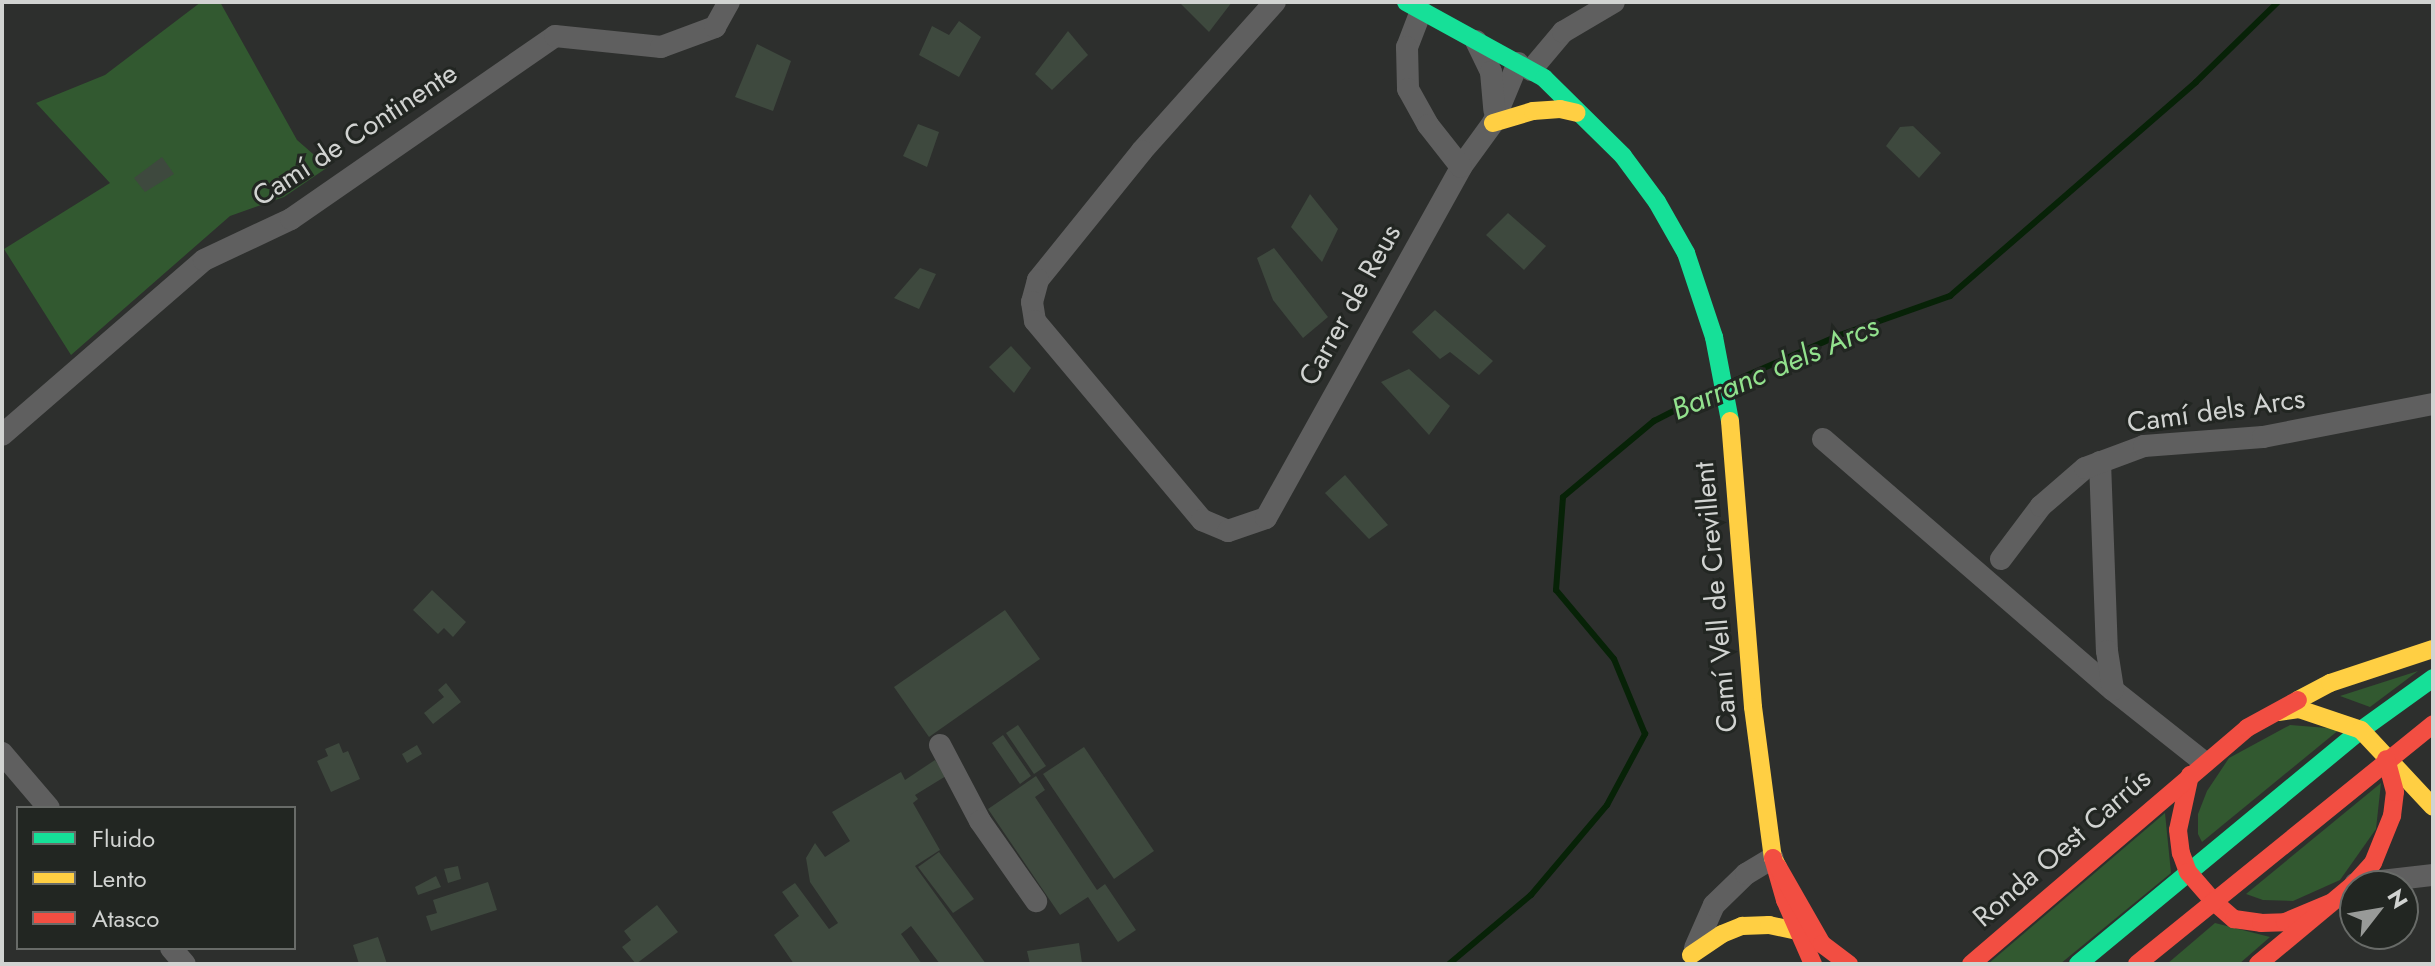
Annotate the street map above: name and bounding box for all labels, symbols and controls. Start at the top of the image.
street label: Camí de Continente [246,56,464,214]
street label: Carrer de Reus [1292,219,1408,391]
water label: Barranc dels Arcs [1666,308,1884,428]
street label: Camí dels Arcs [2125,382,2307,440]
street label: Camí Vell de Crevillent [1687,460,1745,734]
street label: Ronda Oest Carrús [1966,762,2158,934]
legend [16,806,296,950]
text: Fluido [92,821,155,856]
text: Lento [92,861,147,896]
north arrow [2339,870,2419,950]
text: N [2380,883,2416,914]
text: Atasco [92,901,159,936]

